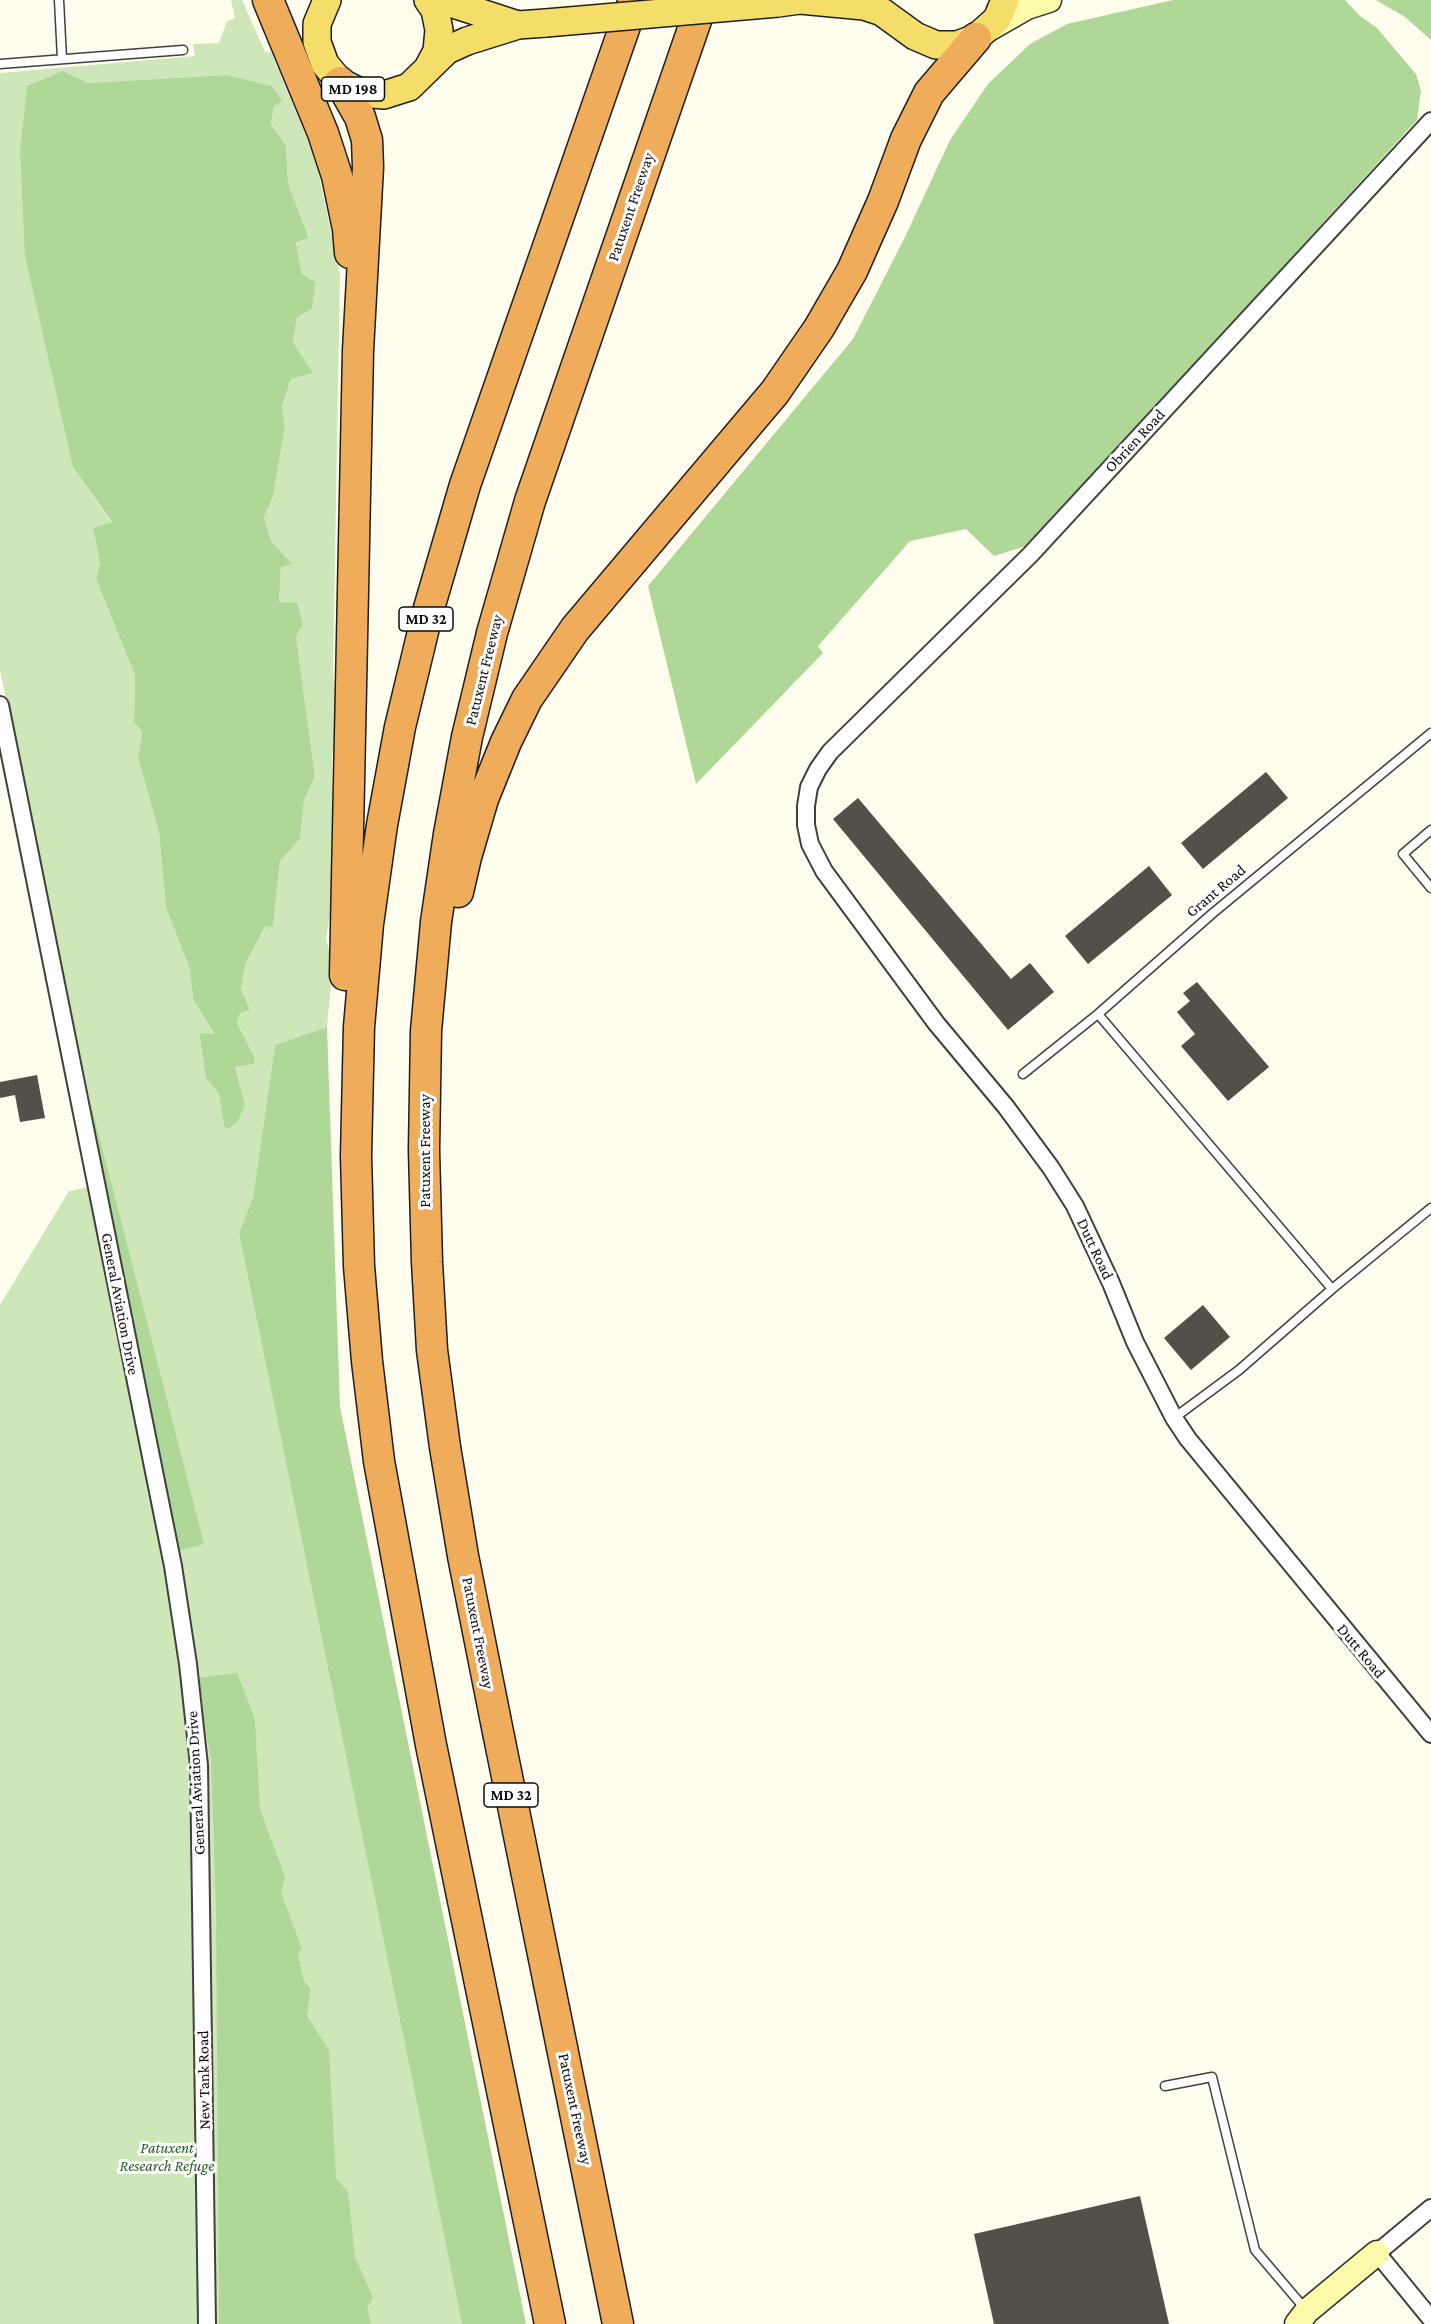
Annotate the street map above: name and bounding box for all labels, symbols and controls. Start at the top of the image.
road number: MD 198 [322,77,385,101]
street label: Patuxent Freeway [603,150,659,264]
street label: Obrien Road [1101,405,1169,477]
road number: MD 32 [399,607,453,631]
street label: Patuxent Freeway [461,613,507,727]
street label: Grant Road [1182,860,1250,922]
street label: Patuxent Freeway [415,1094,435,1208]
street label: Dutt Road [1073,1215,1117,1283]
street label: General Aviation Drive [97,1231,143,1377]
street label: Patuxent Freeway [458,1575,498,1691]
street label: Dutt Road [1333,1620,1389,1682]
street label: General Aviation Drive [183,1710,209,1856]
road number: MD 32 [484,1783,538,1807]
street label: New Tank Road [194,2030,214,2130]
street label: Patuxent Freeway [554,2051,596,2167]
park label: Patuxent Research Refuge [120,2138,214,2176]

